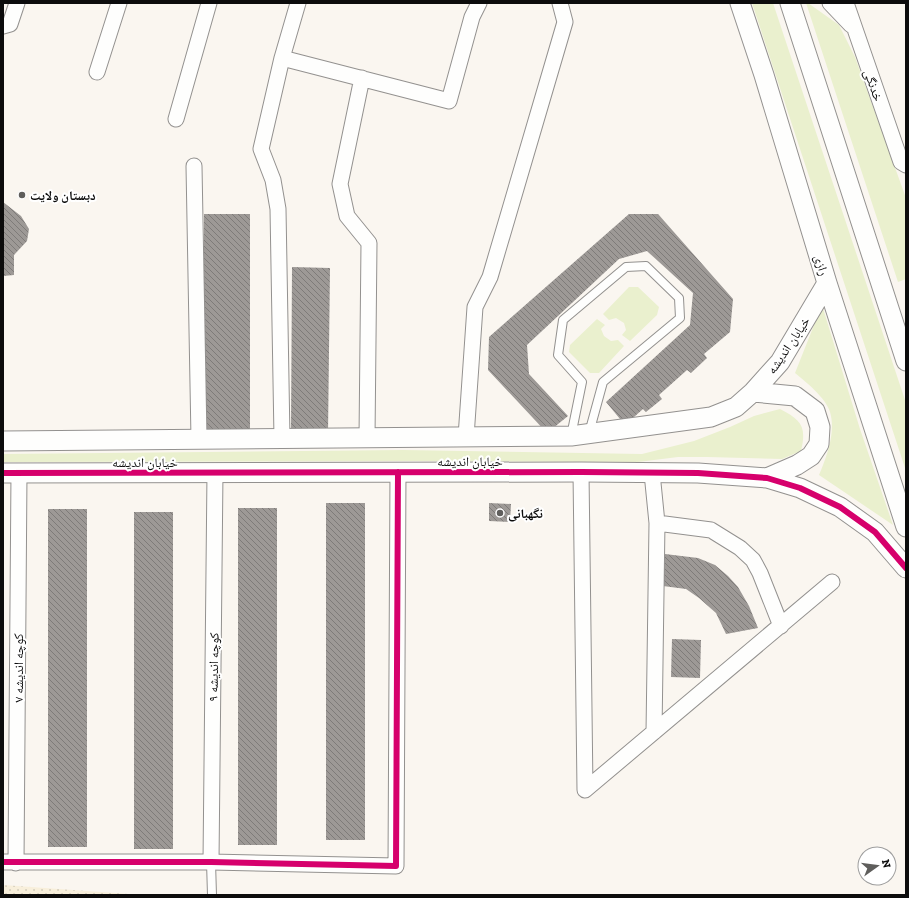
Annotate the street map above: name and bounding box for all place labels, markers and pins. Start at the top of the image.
place label: دبستان ولایت [30,188,96,203]
marker: دبستان ولایت [17,190,27,200]
place label: نگهبانی [508,506,543,522]
marker: نگهبانی [495,508,505,518]

